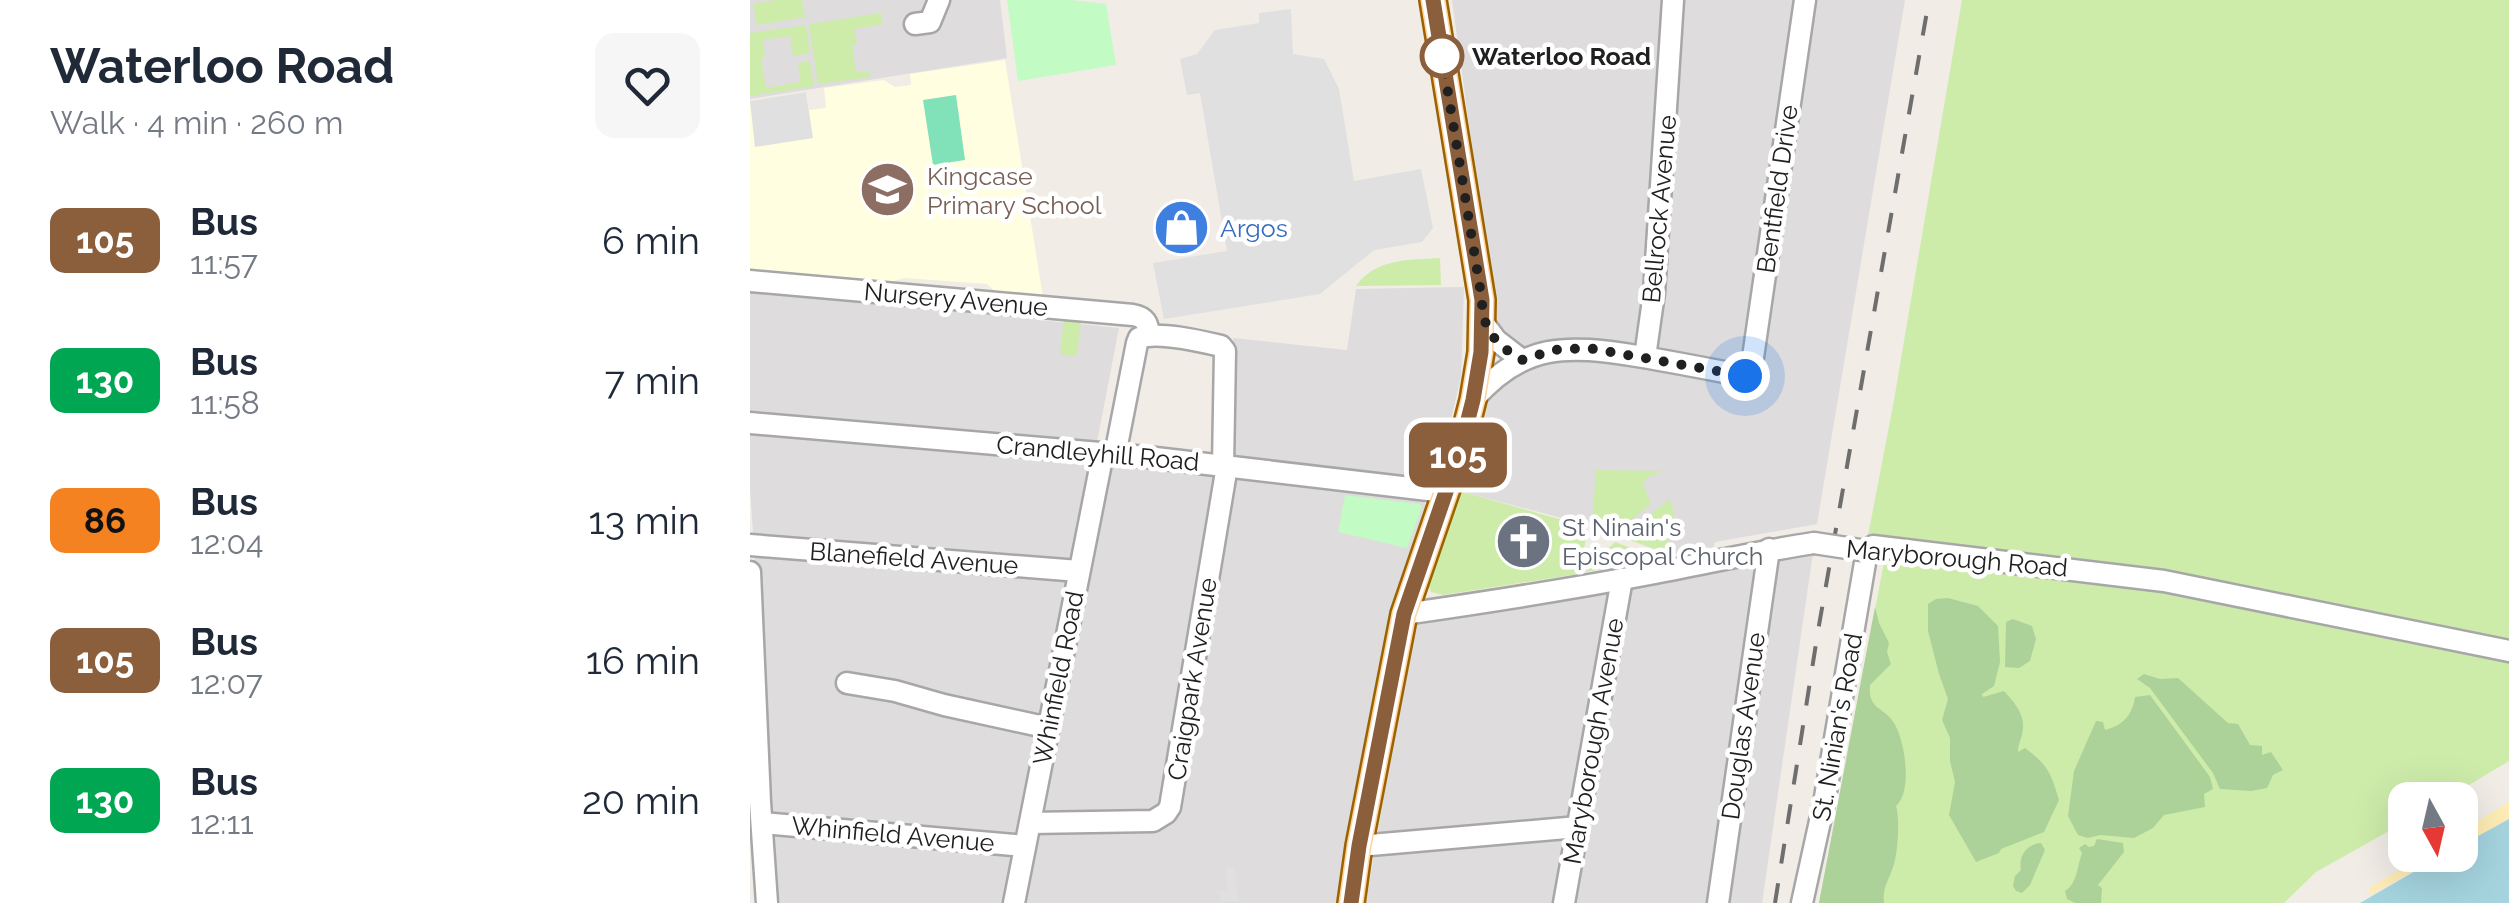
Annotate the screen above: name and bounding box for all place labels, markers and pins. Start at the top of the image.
marker: Waterloo Road [1421,35,1463,77]
place label: Waterloo Road [1472,41,1651,71]
school or university icon: Kingcase Primary School [858,160,918,220]
place label: Kingcase Primary School [927,161,1102,220]
shop icon: Argos [1151,198,1211,258]
place label: Argos [1220,213,1288,243]
church icon: St Ninain's Episcopal Church [1493,511,1553,571]
place label: St Ninain's Episcopal Church [1562,512,1763,571]

